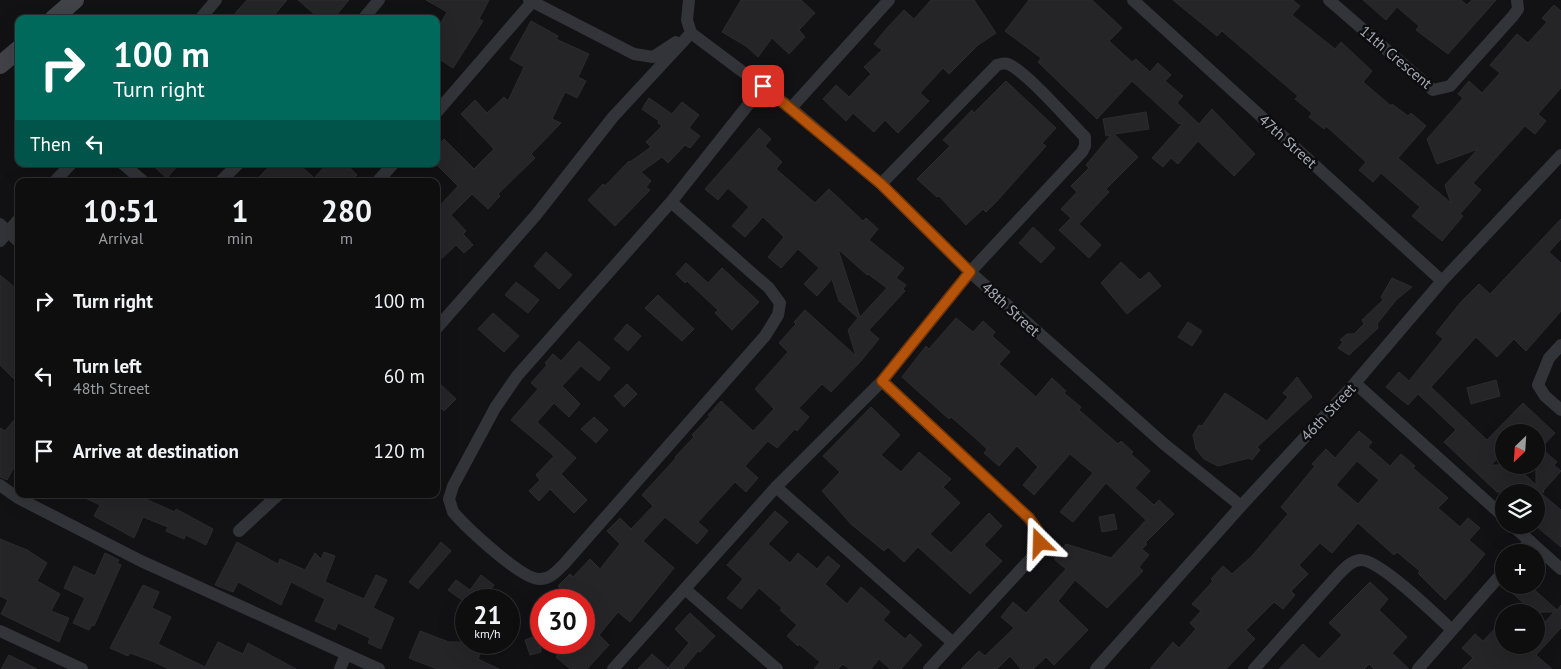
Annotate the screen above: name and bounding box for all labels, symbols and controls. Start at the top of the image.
street label: 11th Crescent [1356,21,1436,93]
text: 100 m [113,31,210,77]
icon: right [30,35,95,100]
pin [742,65,784,107]
icon: arrive [749,72,777,100]
text: Turn right [113,75,205,103]
street label: 47th Street [1255,110,1321,172]
icon: left [81,130,109,158]
text: Then [30,132,71,156]
text: 10:51 [83,191,159,230]
text: 1 [232,191,249,230]
text: 280 [321,191,372,230]
text: Arrival [99,228,143,248]
text: min [227,228,253,248]
text: m [340,228,353,248]
street label: 48th Street [978,278,1044,340]
icon: right [30,287,58,315]
text: Turn right [73,289,153,313]
text: 100 m [373,289,425,313]
text: Turn left [73,354,142,378]
icon: left [30,362,58,390]
text: 60 m [384,364,425,388]
text: 48th Street [73,378,150,398]
street label: 46th Street [1297,379,1359,445]
north arrow [1495,424,1545,474]
map controls [1495,424,1545,654]
icon: arrive [30,437,58,465]
text: Arrive at destination [73,439,239,463]
text: 120 m [373,439,425,463]
button: layers [1495,484,1545,534]
position arrow [1013,516,1065,568]
button: + [1495,544,1545,594]
speed limit sign: 30 [530,589,595,654]
text: 21 [473,599,502,631]
button: − [1495,604,1545,654]
text: km/h [474,626,501,641]

